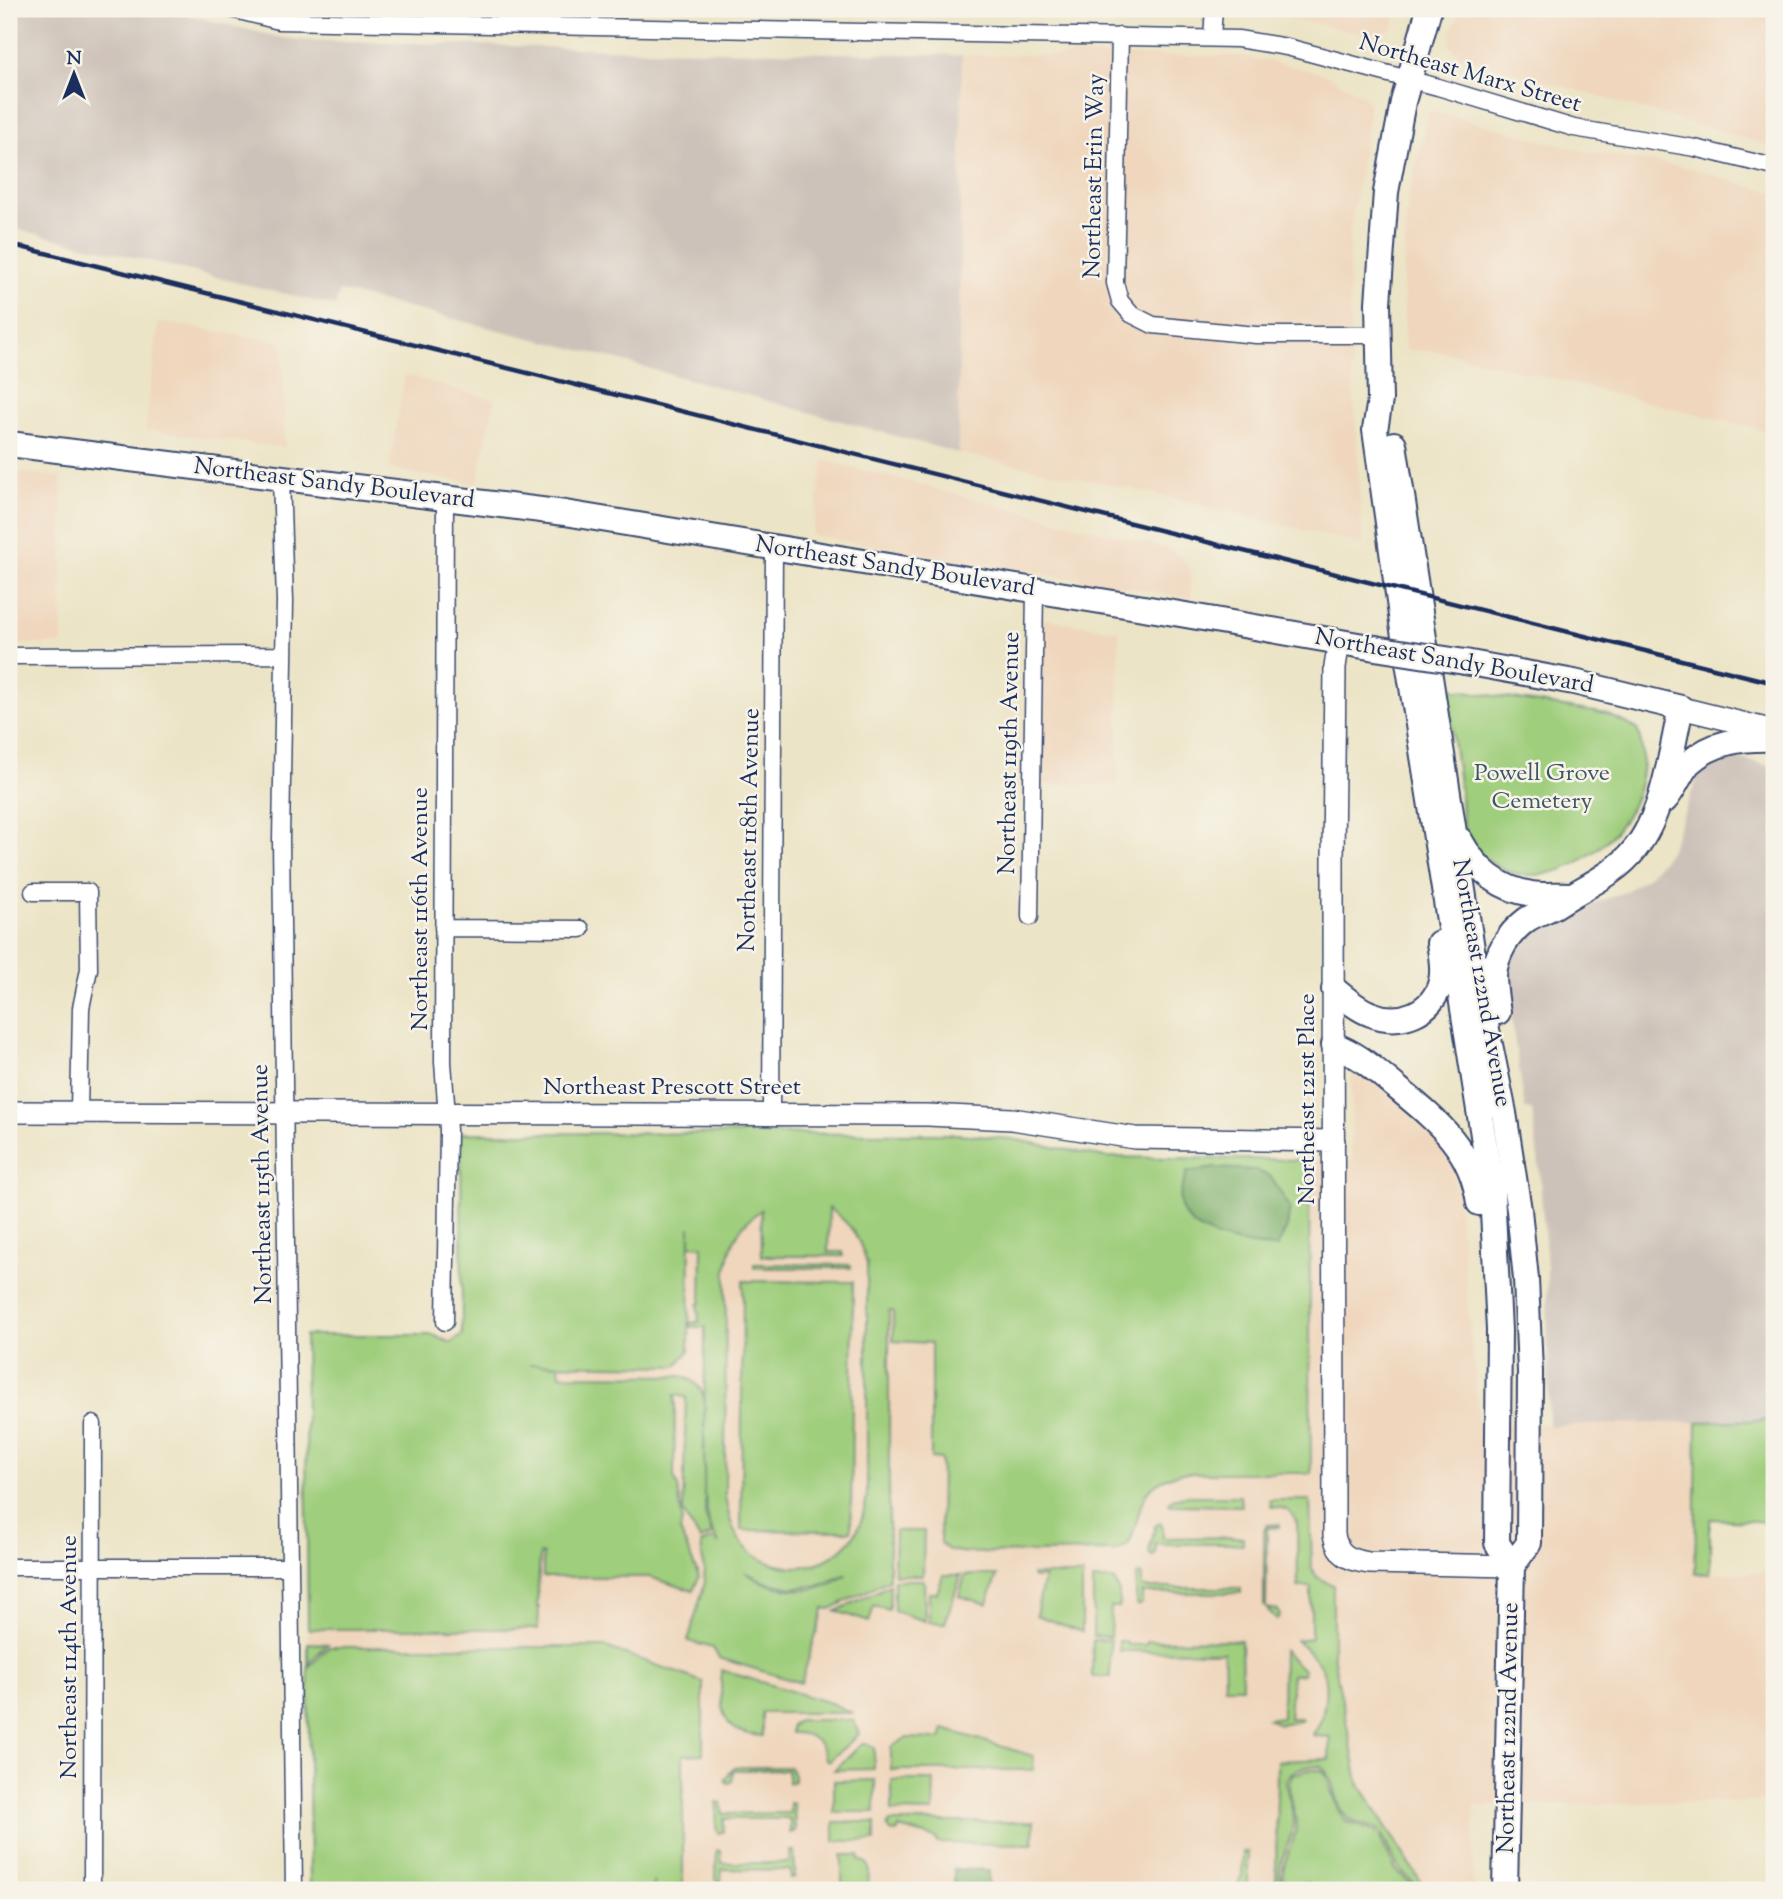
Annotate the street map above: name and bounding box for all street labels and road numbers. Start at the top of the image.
street label: Northeast Marx Street [1355,26,1585,122]
street label: Northeast Erin Way [1076,73,1114,279]
street label: Northeast Sandy Boulevard [192,450,477,518]
street label: Northeast Sandy Boulevard [753,528,1038,606]
street label: Northeast Sandy Boulevard [1312,621,1597,703]
street label: Northeast 119th Avenue [991,631,1029,875]
street label: Northeast 118th Avenue [731,708,769,952]
street label: Northeast 116th Avenue [404,787,438,1031]
street label: Northeast 122nd Avenue [1442,856,1520,1110]
street label: Northeast 121st Place [1291,993,1325,1205]
street label: Northeast 115th Avenue [244,1064,282,1304]
street label: Northeast Prescott Street [543,1071,801,1105]
street label: Northeast 114th Avenue [53,1535,87,1779]
street label: Northeast 122nd Avenue [1490,1602,1528,1854]

